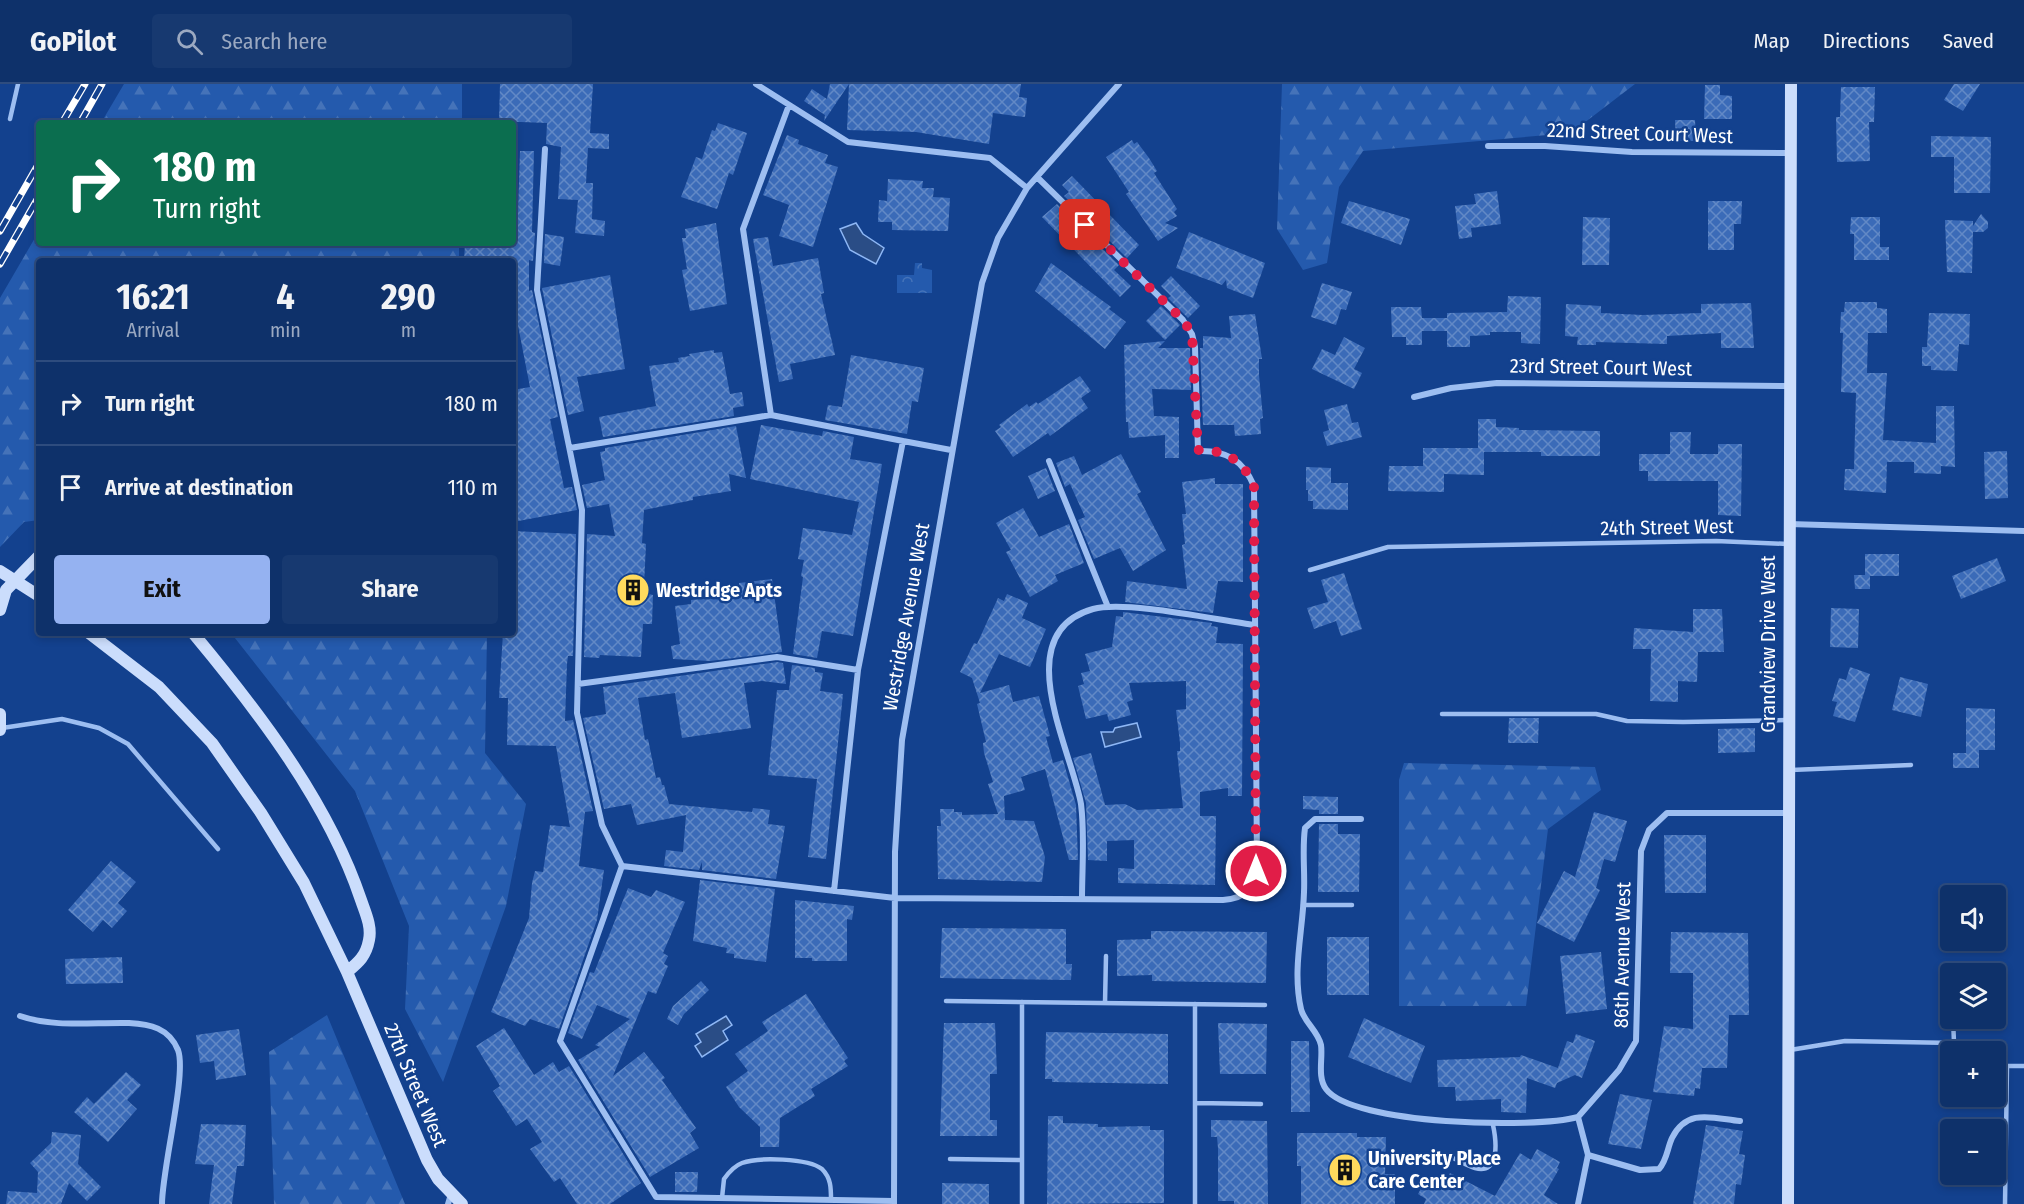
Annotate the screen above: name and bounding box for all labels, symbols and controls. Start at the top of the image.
search box [152,14,572,68]
text: GoPilot [30,25,116,58]
icon: search [173,25,206,58]
text: Search here [221,28,327,55]
text: Map [1753,28,1790,54]
text: Directions [1823,28,1910,54]
text: Saved [1943,28,1994,54]
street label: 22nd Street Court West [1547,118,1734,148]
text: 180 m [153,142,257,192]
icon: right [54,144,132,222]
text: Turn right [153,193,261,225]
pin [1059,199,1110,250]
icon: arrive [1068,208,1101,241]
text: 16:21 [116,275,190,319]
text: 4 [276,275,295,319]
text: 290 [381,275,436,319]
text: Arrival [126,318,179,342]
text: min [270,318,301,342]
text: m [401,318,416,342]
street label: 23rd Street Court West [1510,353,1693,381]
icon: right [54,387,87,420]
text: Turn right [105,390,194,417]
text: 180 m [445,390,498,417]
icon: arrive [54,471,87,504]
text: Arrive at destination [105,474,293,501]
text: 110 m [448,474,498,501]
street label: 24th Street West [1600,514,1734,540]
street label: Westridge Avenue West [878,521,934,713]
button: Exit [54,555,270,624]
button: Share [282,555,498,624]
street label: Grandview Drive West [1756,555,1780,733]
building icon: Westridge Apts [615,572,651,608]
place label: Westridge Apts [656,578,782,602]
position arrow [1224,839,1288,903]
street label: 86th Avenue West [1609,881,1635,1028]
map controls [1940,885,2006,1185]
button: sound [1940,885,2006,951]
button: layers [1940,963,2006,1029]
street label: 27th Street West [379,1019,453,1151]
button: + [1940,1041,2006,1107]
button: − [1940,1119,2006,1185]
place label: University Place Care Center [1368,1146,1501,1193]
building icon: University Place Care Center [1327,1152,1363,1188]

